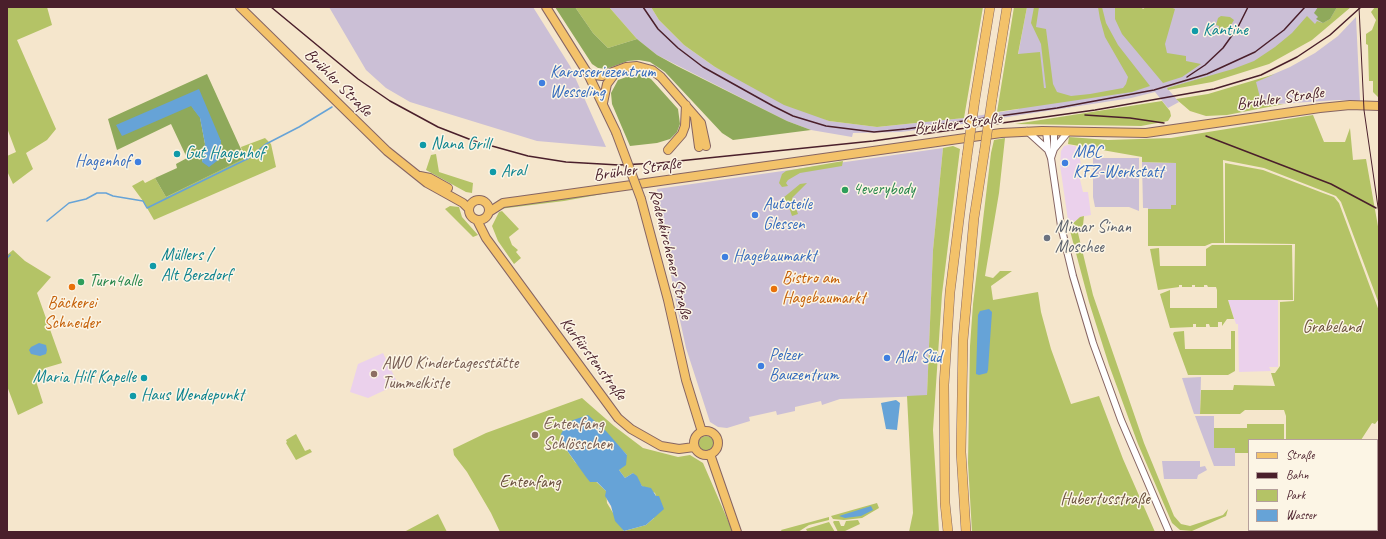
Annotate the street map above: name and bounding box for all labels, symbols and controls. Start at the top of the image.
place label: Kantine [1203,21,1248,41]
marker: Kantine [1190,26,1200,36]
street label: Brühler Straße [300,45,376,121]
place label: Karosseriezentrum Wesseling [550,63,655,103]
marker: Karosseriezentrum Wesseling [537,78,547,88]
street label: Brühler Straße [1235,83,1325,115]
street label: Brühler Straße [913,109,1003,139]
place label: Nana Grill [431,135,491,155]
marker: Nana Grill [418,140,428,150]
place label: MBC KFZ-Werkstatt [1073,143,1164,183]
place label: Gut Hagenhof [185,144,264,164]
marker: Gut Hagenhof [172,149,182,159]
place label: Hagenhof [75,152,130,172]
street label: Brühler Straße [592,154,682,186]
marker: Hagenhof [133,157,143,167]
marker: MBC KFZ-Werkstatt [1060,158,1070,168]
place label: Aral [501,162,526,182]
marker: Aral [488,167,498,177]
place label: 4everybody [853,180,915,200]
marker: 4everybody [840,185,850,195]
street label: Rodenkirchener Straße [644,187,696,321]
place label: Autoteile Glessen [763,195,812,235]
marker: Autoteile Glessen [750,210,760,220]
place label: Mimar Sinan Moschee [1055,218,1131,258]
marker: Mimar Sinan Moschee [1042,233,1052,243]
place label: Müllers / Alt Berzdorf [161,246,232,286]
place label: Hagebaumarkt [733,247,817,267]
marker: Hagebaumarkt [720,252,730,262]
marker: Müllers / Alt Berzdorf [148,261,158,271]
place label: Bistro am Hagebaumarkt [782,269,866,309]
place label: Turn4alle [89,272,142,292]
marker: Turn4alle [76,277,86,287]
marker: Bäckerei Schneider [67,282,77,292]
marker: Bistro am Hagebaumarkt [769,284,779,294]
place label: Bäckerei Schneider [44,294,100,334]
street label: Kurfürstenstraße [555,314,631,404]
park label: Grabeland [1303,318,1361,338]
place label: Pelzer Bauzentrum [769,346,839,386]
place label: Aldi Süd [895,348,942,368]
marker: Aldi Süd [882,353,892,363]
place label: AWO Kindertagesstätte Tummelkiste [382,354,518,394]
marker: Pelzer Bauzentrum [756,361,766,371]
place label: Maria Hilf Kapelle [33,368,136,388]
marker: AWO Kindertagesstätte Tummelkiste [369,369,379,379]
marker: Maria Hilf Kapelle [139,373,149,383]
place label: Haus Wendepunkt [141,386,244,406]
marker: Haus Wendepunkt [128,391,138,401]
place label: Entenfang Schlösschen [543,415,613,455]
marker: Entenfang Schlösschen [530,430,540,440]
legend [1248,439,1378,531]
text: Straße [1286,447,1314,463]
text: Bahn [1286,467,1308,483]
park label: Entenfang [500,473,560,493]
text: Park [1286,487,1305,503]
park label: Hubertusstraße [1060,490,1150,510]
text: Wasser [1286,507,1316,523]

